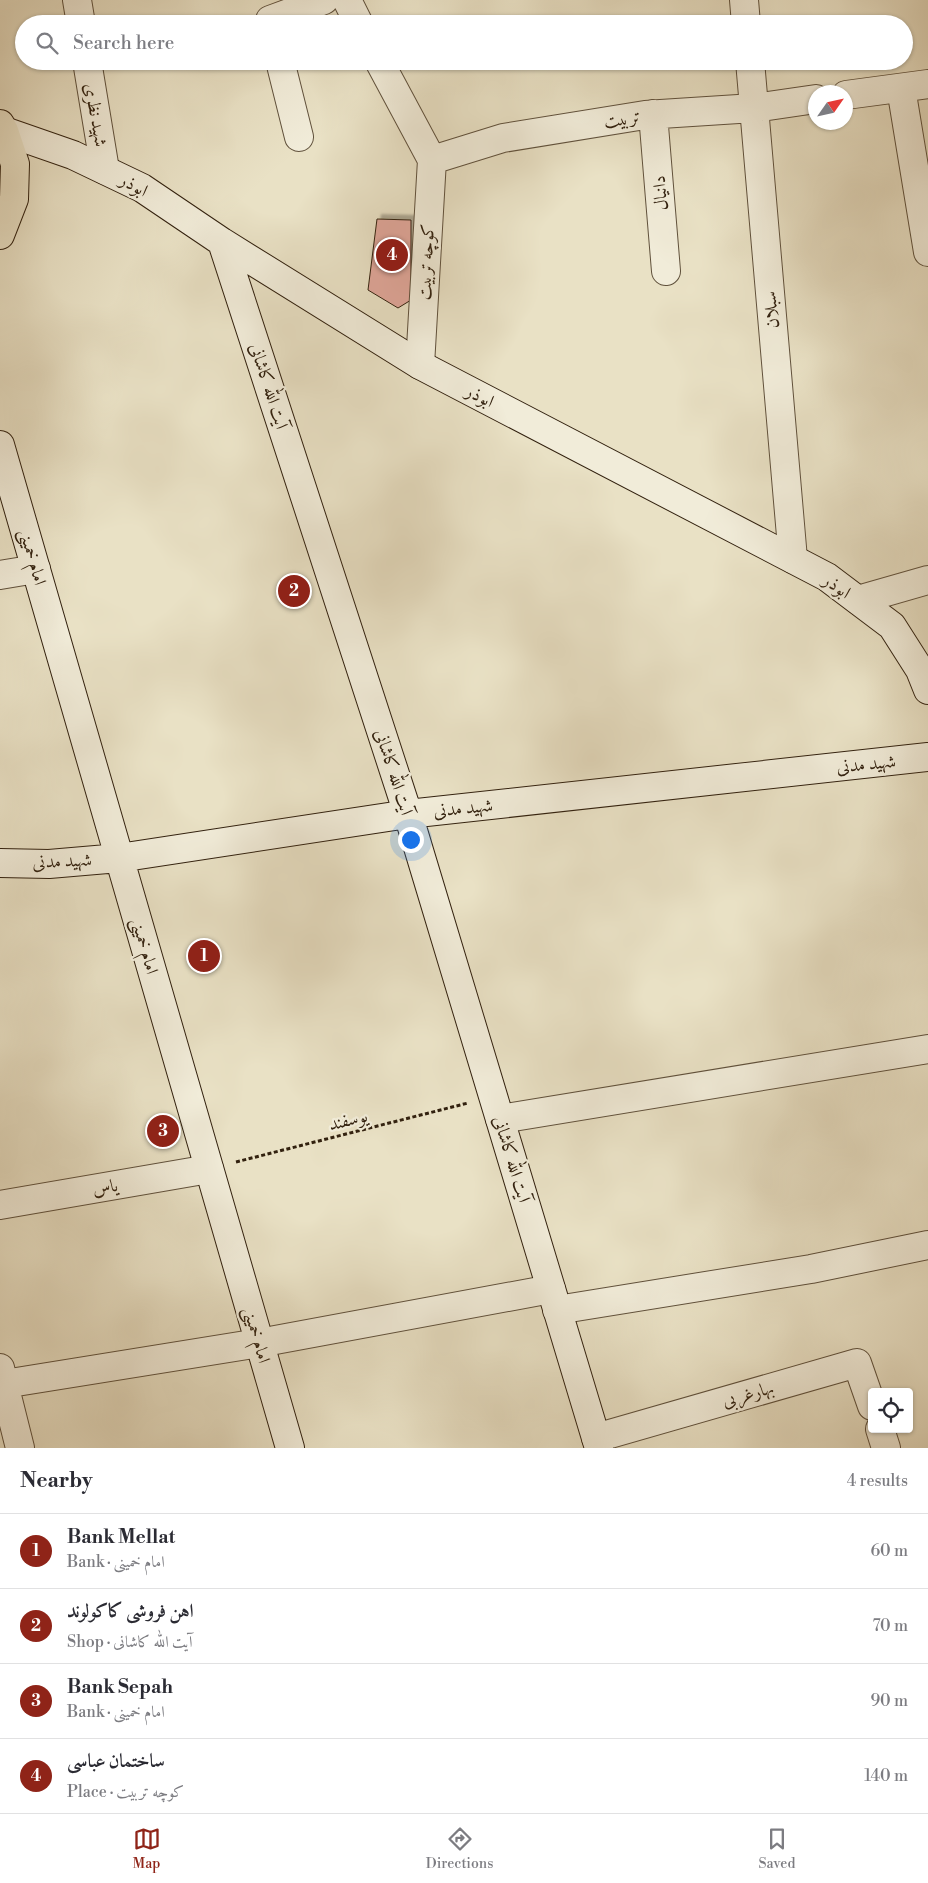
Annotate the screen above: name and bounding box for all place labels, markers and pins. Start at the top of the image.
pin: 4 [376,236,408,274]
pin: 2 [278,572,310,610]
pin: 1 [188,937,220,975]
pin: 3 [147,1112,179,1150]

